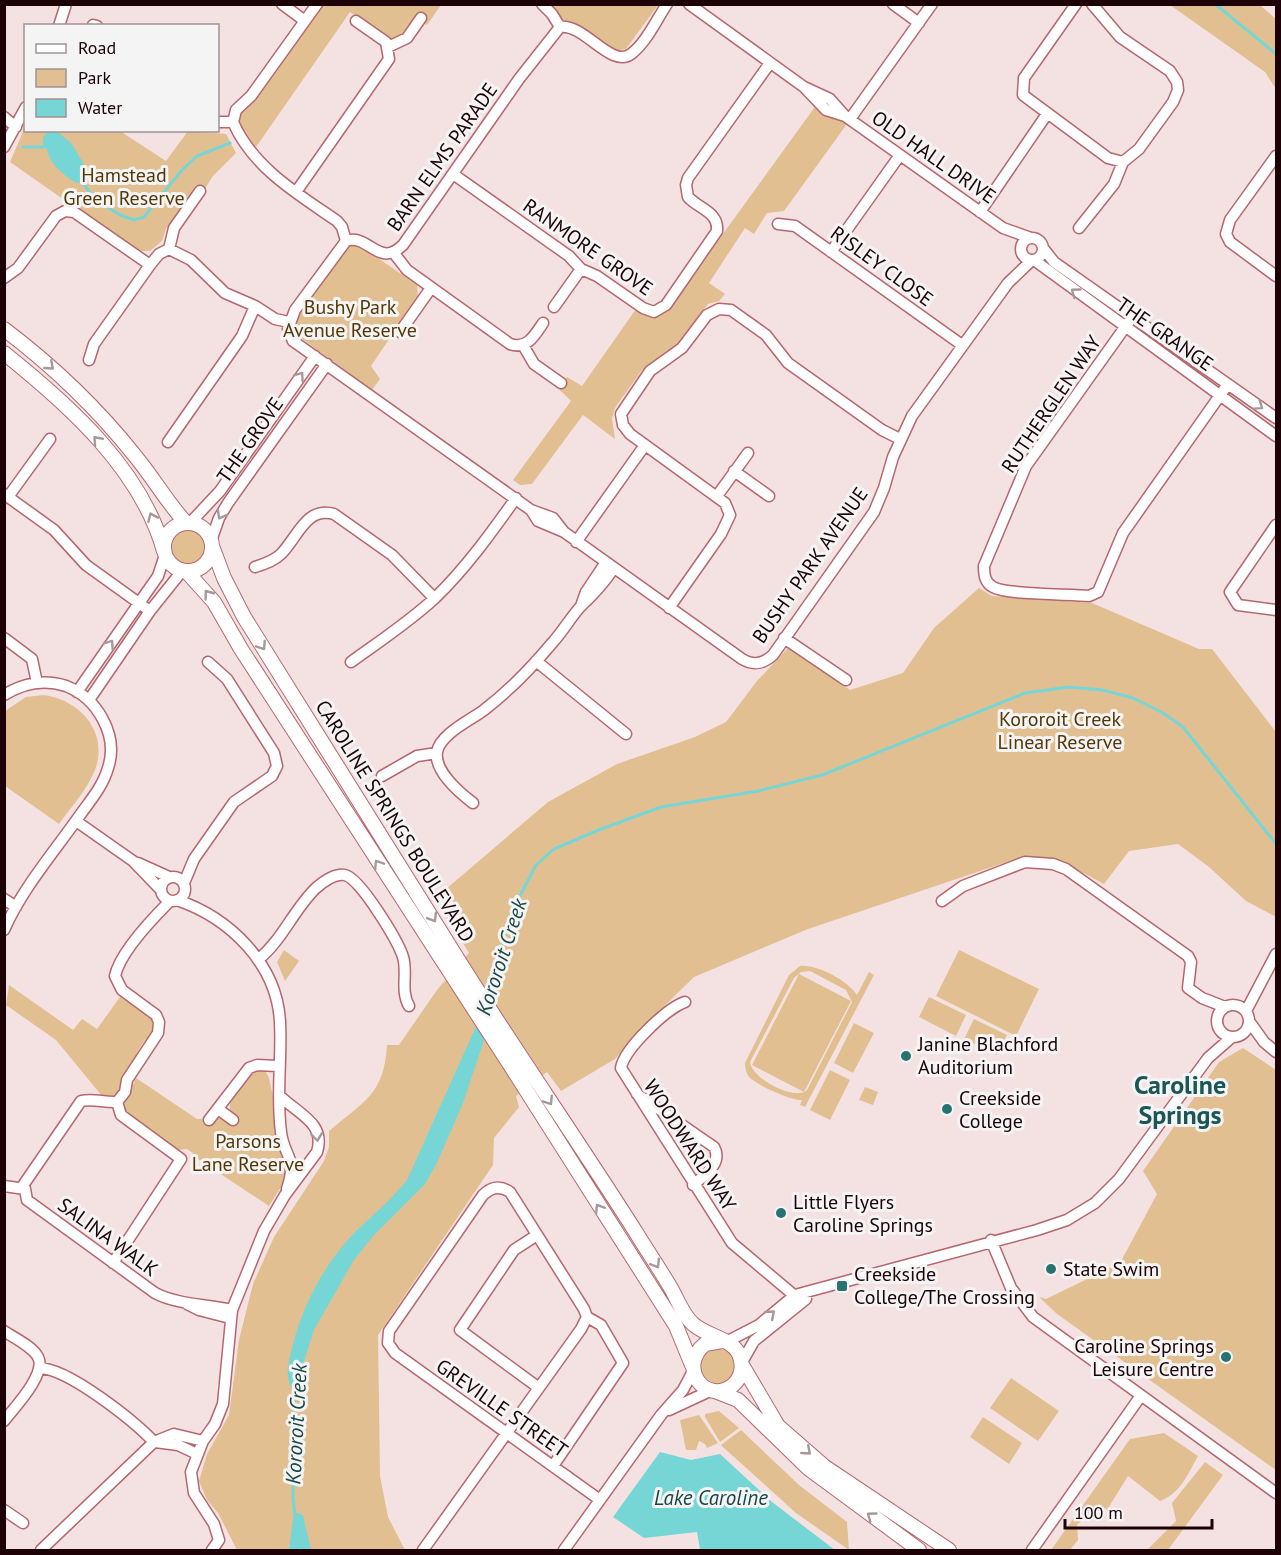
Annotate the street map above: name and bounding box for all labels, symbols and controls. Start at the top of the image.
legend [24,24,219,132]
text: Road [78,36,116,59]
text: Park [78,66,111,89]
street label: BARN ELMS PARADE [381,78,503,236]
text: Water [78,96,122,119]
street label: OLD HALL DRIVE [867,105,1001,209]
park label: Hamstead Green Reserve [63,162,185,211]
street label: RANMORE GROVE [518,193,658,301]
street label: RISLEY CLOSE [825,220,939,312]
one-way arrow [1071,288,1082,299]
street label: THE GRANGE [1112,291,1218,377]
park label: Bushy Park Avenue Reserve [283,294,417,343]
street label: RUTHERGLEN WAY [995,330,1107,478]
one-way arrow [43,359,53,370]
one-way arrow [293,372,304,383]
street label: THE GROVE [211,392,289,488]
one-way arrow [1252,399,1263,410]
one-way arrow [93,437,104,447]
street label: BUSHY PARK AVENUE [746,482,874,648]
one-way arrow [217,509,228,519]
one-way arrow [147,512,159,523]
one-way arrow [204,590,215,601]
one-way arrow [255,639,266,650]
one-way arrow [103,640,114,651]
street label: CAROLINE SPRINGS BOULEVARD [310,695,480,947]
park label: Kororoit Creek Linear Reserve [998,706,1122,755]
one-way arrow [374,860,386,870]
water label: Kororoit Creek [469,894,533,1019]
one-way arrow [426,912,438,922]
place label: Janine Blachford Auditorium [917,1031,1058,1080]
marker: Janine Blachford Auditorium [899,1049,913,1063]
district label: Caroline Springs [1134,1068,1226,1131]
street label: WOODWARD WAY [638,1074,743,1216]
place label: Creekside College [959,1085,1041,1134]
one-way arrow [542,1094,553,1105]
marker: Creekside College [940,1102,954,1116]
park label: Parsons Lane Reserve [192,1128,304,1177]
one-way arrow [311,1132,323,1142]
place label: Little Flyers Caroline Springs [793,1189,933,1238]
street label: SALINA WALK [53,1192,163,1282]
one-way arrow [594,1204,606,1214]
marker: Little Flyers Caroline Springs [774,1206,788,1220]
place label: State Swim [1063,1256,1159,1282]
one-way arrow [648,1258,659,1269]
place label: Creekside College/The Crossing [854,1261,1035,1310]
marker: State Swim [1044,1262,1058,1276]
marker: Creekside College/The Crossing [835,1279,849,1293]
one-way arrow [764,1310,775,1321]
place label: Caroline Springs Leisure Centre [1074,1333,1214,1382]
marker: Caroline Springs Leisure Centre [1219,1350,1233,1364]
street label: GREVILLE STREET [431,1353,573,1463]
water label: Kororoit Creek [279,1361,313,1485]
one-way arrow [800,1444,811,1455]
water label: Lake Caroline [654,1484,768,1511]
scale bar [1065,1492,1212,1530]
text: 100 m [1074,1501,1123,1524]
one-way arrow [867,1513,878,1524]

